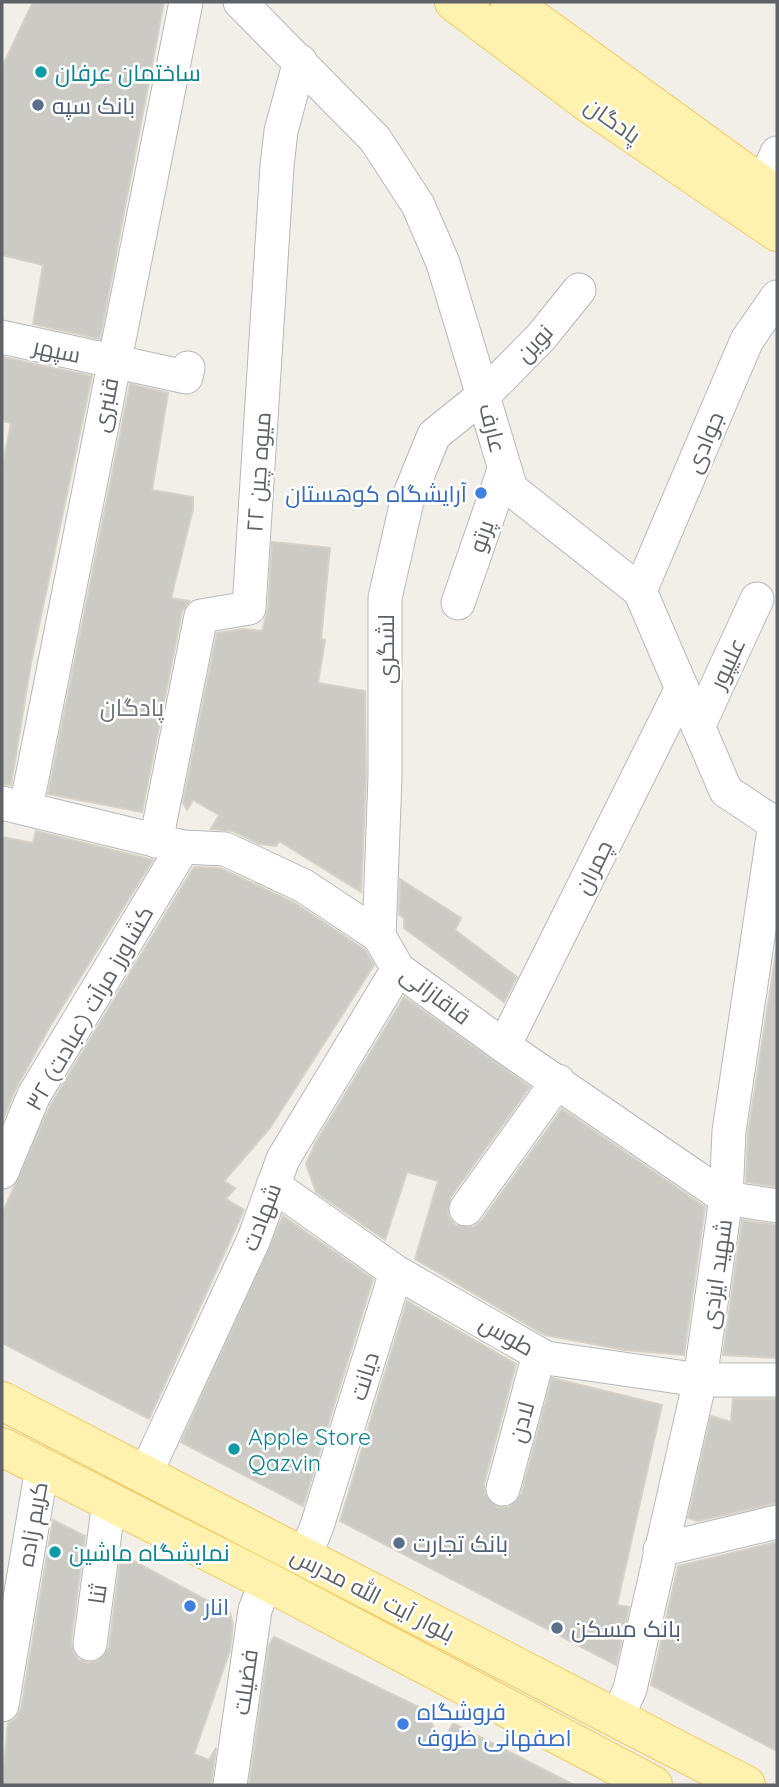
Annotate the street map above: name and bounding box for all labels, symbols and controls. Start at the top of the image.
place label: ساختمان عرفان [55,58,201,87]
marker: ساختمان عرفان [33,64,49,80]
street label: پادگان [579,90,647,150]
place label: بانک سپه [52,91,135,120]
marker: بانک سپه [30,97,46,113]
street label: نوین [509,318,559,368]
street label: سپهر [29,330,83,369]
street label: قنبری [86,375,124,435]
street label: عارف [473,400,513,456]
street label: جوادی [678,407,730,477]
street label: ۲۲ میوه چین [239,411,278,533]
place label: آرایشگاه کوهستان [285,479,467,508]
marker: آرایشگاه کوهستان [473,485,489,501]
street label: پرتو [462,516,501,556]
street label: لشگری [371,614,400,684]
street label: علیپور [702,633,751,695]
district label: پادگان [100,692,165,724]
street label: چمران [568,835,619,899]
street label: ۳۲ کشاورز مرآت (عبادت) [19,900,159,1116]
street label: قاقازانی [395,959,477,1031]
street label: شهادت [235,1179,287,1255]
street label: شهید ایزدی [694,1217,738,1331]
street label: طوس [475,1308,539,1362]
street label: دیانت [343,1348,385,1404]
street label: لادن [502,1398,540,1446]
place label: Apple Store Qazvin [248,1422,371,1477]
marker: Apple Store Qazvin [226,1441,242,1457]
street label: کریم زاده [10,1479,56,1569]
place label: بانک تجارت [413,1529,508,1558]
marker: بانک تجارت [391,1535,407,1551]
place label: نمایشگاه ماشین [69,1538,230,1567]
street label: بلوار آیت الله مدرس [286,1540,460,1648]
marker: نمایشگاه ماشین [47,1544,63,1560]
street label: ثنا [81,1582,113,1606]
place label: انار [202,1592,229,1621]
marker: انار [182,1598,198,1614]
place label: بانک مسکن [571,1614,681,1643]
marker: بانک مسکن [549,1620,565,1636]
street label: فضیلت [226,1647,264,1717]
place label: فروشگاه اصفهانی ظروف [417,1697,572,1752]
marker: فروشگاه اصفهانی ظروف [395,1716,411,1732]

